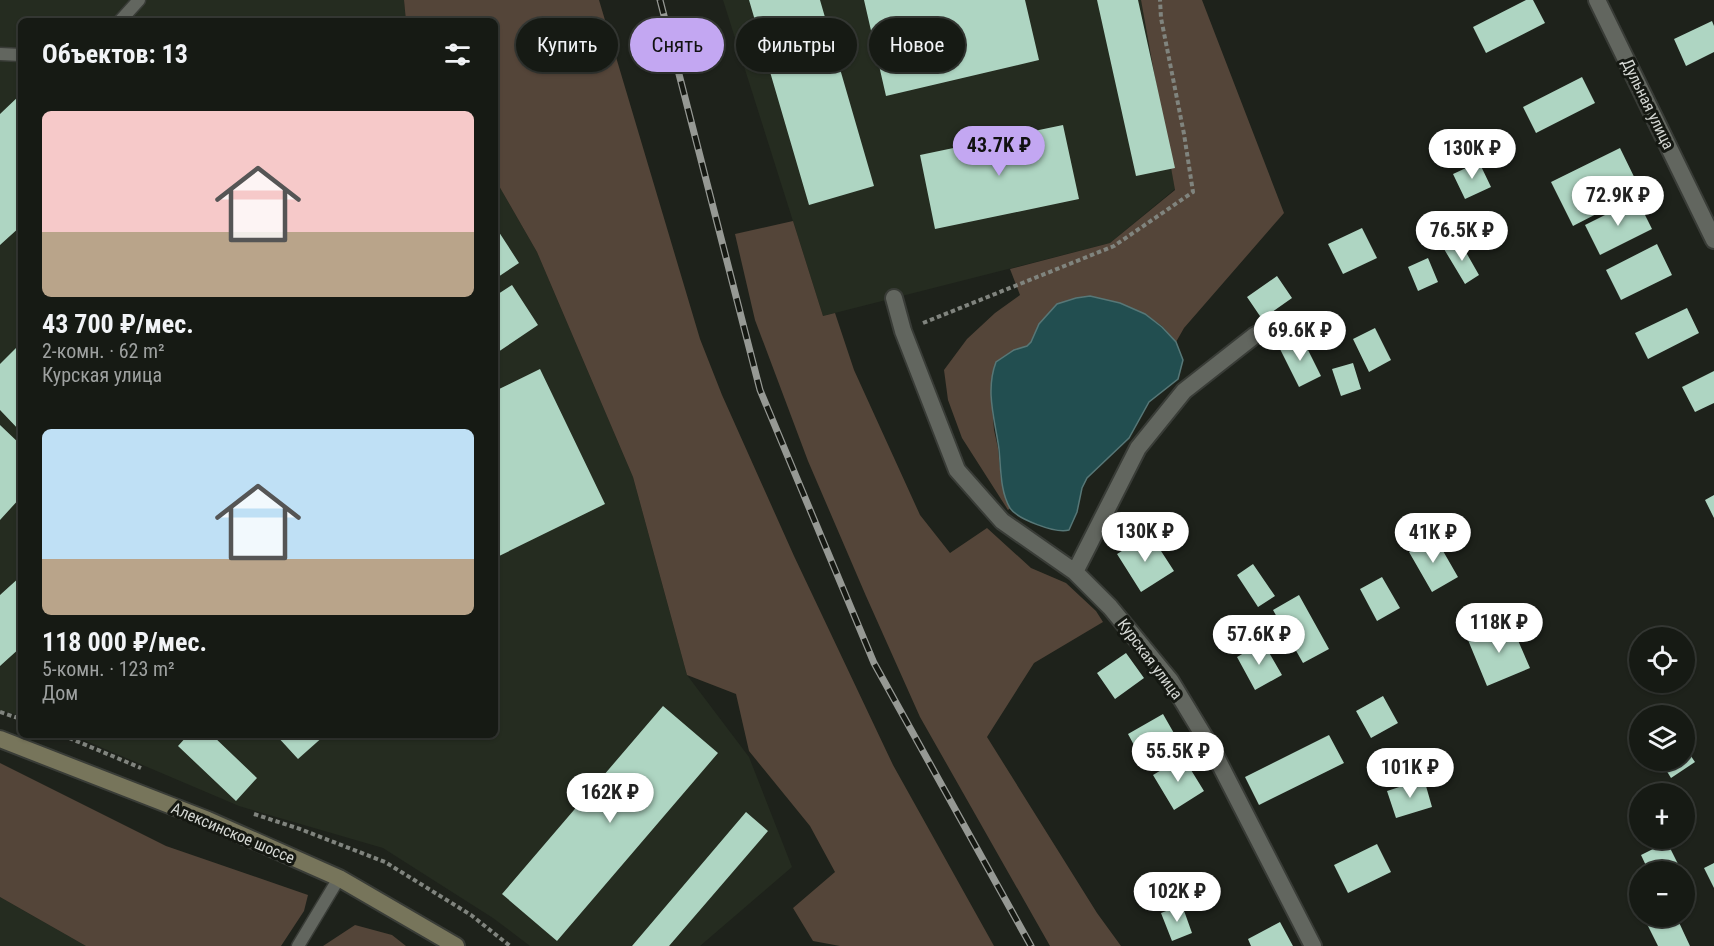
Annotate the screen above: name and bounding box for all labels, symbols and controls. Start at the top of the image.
chip: Купить [516,18,618,72]
chip: Снять [630,18,724,72]
chip: Фильтры [736,18,857,72]
chip: Новое [869,18,965,72]
icon: filters [441,38,474,71]
text: Объектов: 13 [42,39,188,69]
street label: Дульная улица [1618,56,1678,152]
pin: 43.7K ₽ [944,126,1054,177]
pin: 130K ₽ [1423,129,1521,180]
text: 43.7K ₽ [967,133,1031,157]
text: 130K ₽ [1443,136,1501,160]
icon: home [204,150,312,258]
pin: 72.9K ₽ [1563,176,1673,227]
text: 72.9K ₽ [1586,183,1650,207]
pin: 76.5K ₽ [1407,211,1517,262]
text: 76.5K ₽ [1430,218,1494,242]
text: 43 700 ₽/мес. [42,309,194,339]
pin: 69.6K ₽ [1245,311,1355,362]
text: 69.6K ₽ [1268,318,1332,342]
text: 2-комн. · 62 m² [42,339,165,363]
text: Курская улица [42,363,162,387]
icon: home [204,468,312,576]
pin: 130K ₽ [1096,512,1194,563]
pin: 41K ₽ [1391,513,1475,564]
text: 130K ₽ [1116,519,1174,543]
text: 41K ₽ [1409,520,1457,544]
pin: 118K ₽ [1450,603,1548,654]
text: 118K ₽ [1470,610,1528,634]
street label: Курская улица [1114,615,1186,703]
pin: 57.6K ₽ [1204,615,1314,666]
text: 57.6K ₽ [1227,622,1291,646]
text: 118 000 ₽/мес. [42,627,207,657]
map controls [1629,627,1695,927]
button: locate [1629,627,1695,693]
text: 5-комн. · 123 m² [42,657,175,681]
text: Дом [42,681,78,705]
button: layers [1629,705,1695,771]
pin: 55.5K ₽ [1123,732,1233,783]
text: 55.5K ₽ [1146,739,1210,763]
pin: 101K ₽ [1361,748,1459,799]
text: 101K ₽ [1381,755,1439,779]
pin: 162K ₽ [561,773,659,824]
text: 162K ₽ [581,780,639,804]
button: + [1629,783,1695,849]
street label: Алексинское шоссе [169,798,297,868]
button: − [1629,861,1695,927]
pin: 102K ₽ [1128,872,1226,923]
text: 102K ₽ [1148,879,1206,903]

